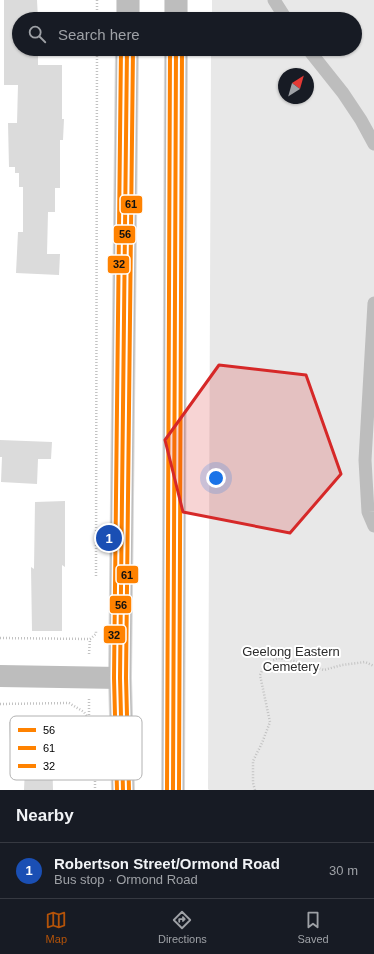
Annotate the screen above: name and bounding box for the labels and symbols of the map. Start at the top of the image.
north arrow [278,68,314,104]
line badge: 61 [120,195,143,214]
text: 61 [125,198,137,210]
line badge: 56 [113,225,136,244]
text: 56 [119,228,131,240]
line badge: 32 [107,255,130,274]
text: 32 [113,258,125,270]
your location [206,468,226,488]
pin: 1 [96,523,122,553]
line badge: 61 [116,565,139,584]
text: 61 [121,569,133,581]
line badge: 56 [109,595,132,614]
text: 56 [115,599,127,611]
line badge: 32 [103,625,126,644]
text: 32 [108,629,120,641]
park label: Geelong Eastern Cemetery [242,644,340,674]
legend [10,716,142,780]
text: 56 [43,724,55,736]
text: 61 [43,742,55,754]
text: 32 [43,760,55,772]

